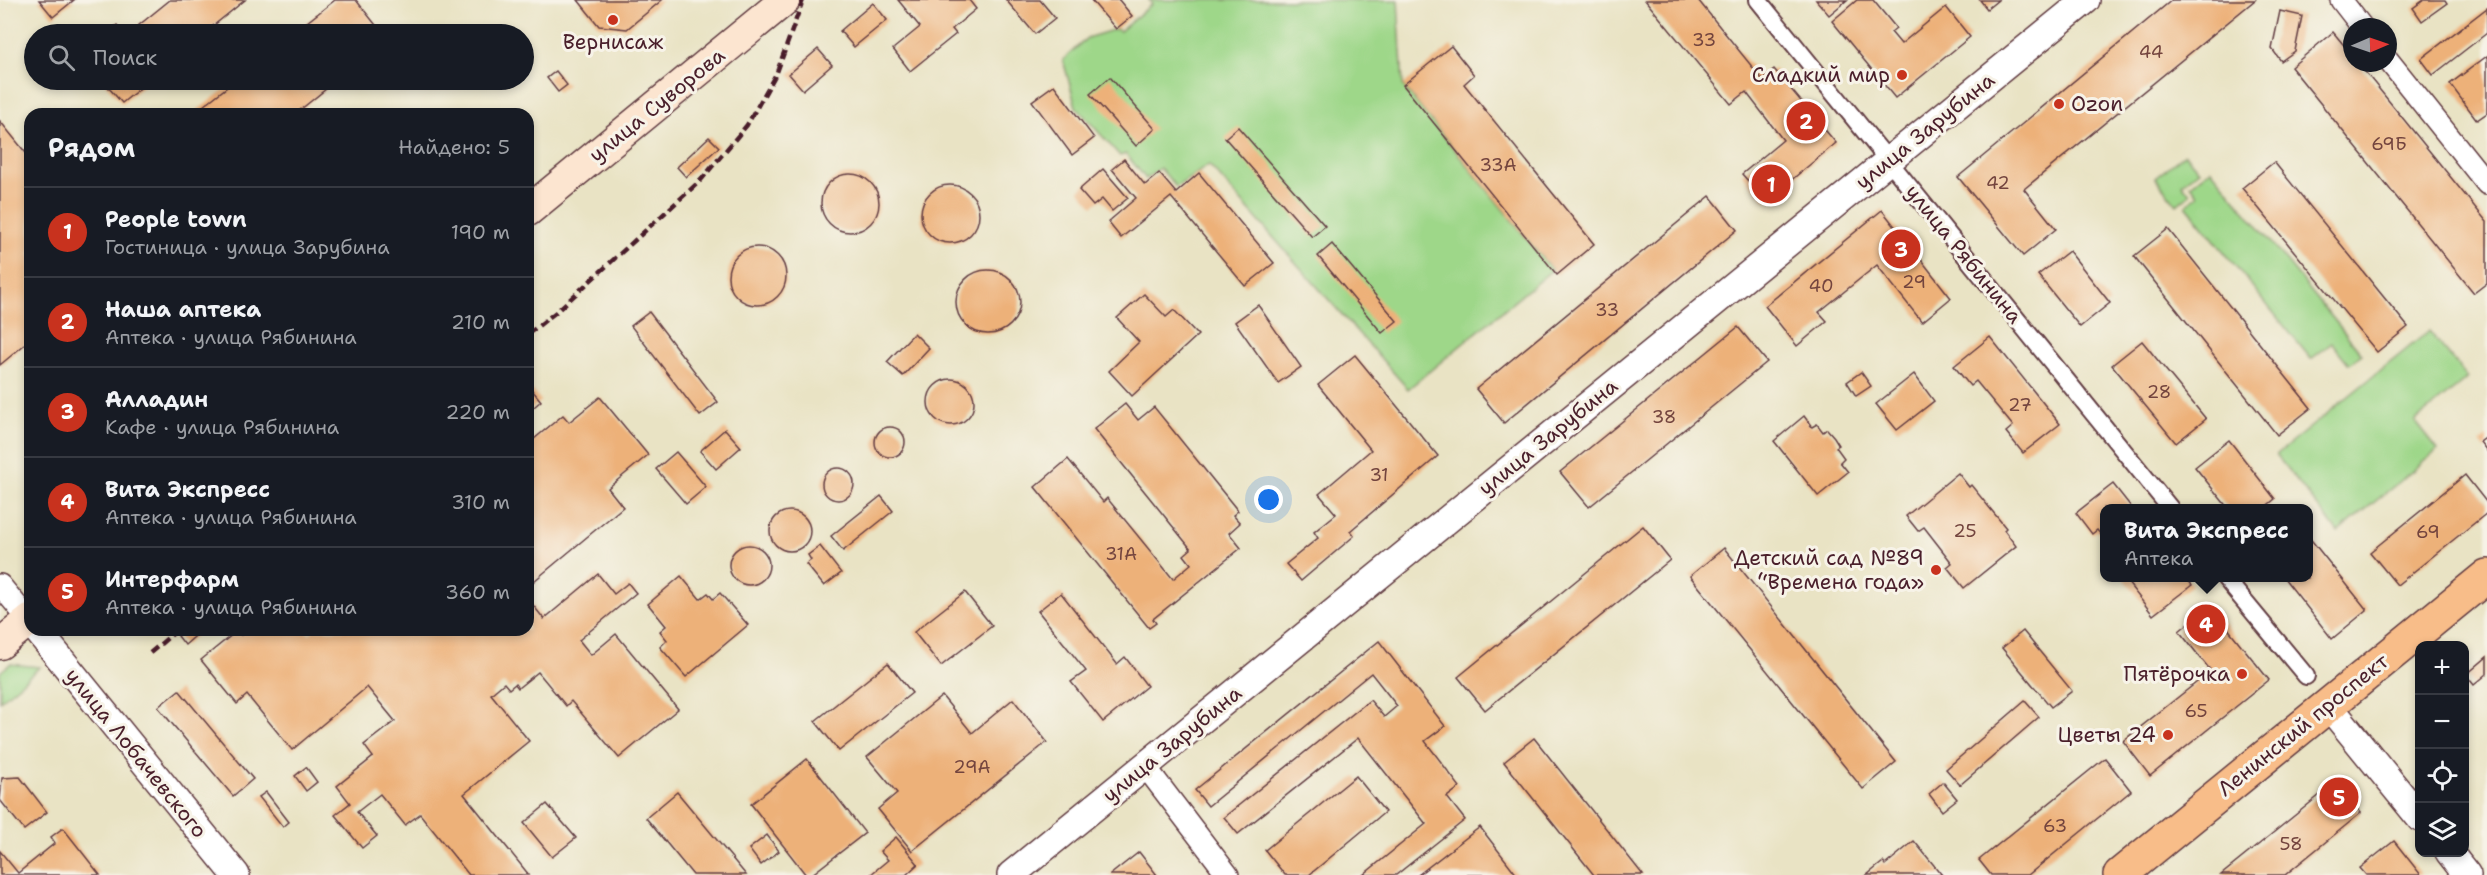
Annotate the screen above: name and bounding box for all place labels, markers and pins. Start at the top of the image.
marker: Вернисаж [606,13,620,27]
place label: Вернисаж [563,28,664,56]
place label: Сладкий мир [1752,61,1890,89]
marker: Сладкий мир [1895,68,1909,82]
place label: Ozon [2071,90,2123,118]
marker: Ozon [2052,97,2066,111]
pin: 2 [1786,98,1826,144]
pin: 1 [1752,162,1790,207]
pin: 3 [1882,226,1920,272]
place label: Детский сад №89 “Времена года» [1734,544,1924,596]
marker: Детский сад №89 “Времена года» [1929,563,1943,577]
pin: 4 [2186,602,2226,646]
place label: Пятёрочка [2124,660,2230,688]
marker: Пятёрочка [2235,667,2249,681]
place label: Цветы 24 [2057,721,2156,749]
marker: Цветы 24 [2161,728,2175,742]
pin: 5 [2320,774,2358,820]

